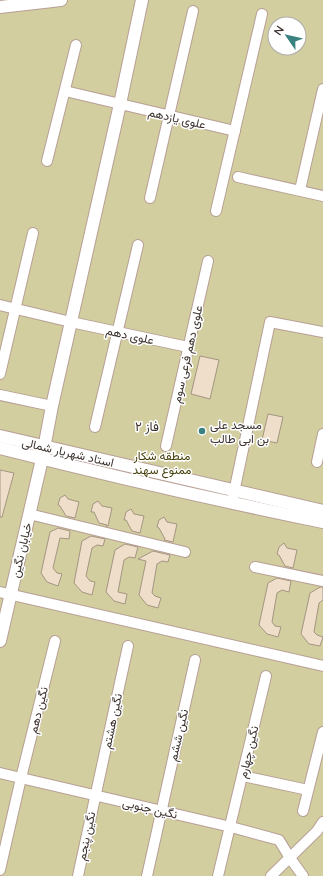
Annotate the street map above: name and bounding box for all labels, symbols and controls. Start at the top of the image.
north arrow [267,16,307,56]
text: N [271,23,286,37]
street label: علوی یازدهم [146,104,207,133]
street label: علوی دهم فرعی سوم [168,304,207,405]
street label: علوی دهم [104,323,155,348]
place label: مسجد علی بن ابی طالب [210,417,269,447]
district label: فاز ۲ [135,418,159,435]
marker: مسجد علی بن ابی طالب [197,426,207,436]
street label: استاد شهریار شمالی [20,434,115,471]
park label: منطقه شکار ممنوع سهند [132,448,192,479]
street label: خیابان نگین [7,521,36,579]
street label: نگین دهم [25,685,52,735]
street label: نگین هشتم [99,692,126,750]
street label: نگین ششم [165,707,192,763]
street label: نگین چهارم [235,724,262,780]
street label: نگین جنوبی [121,794,179,823]
street label: نگین پنجم [74,810,99,862]

